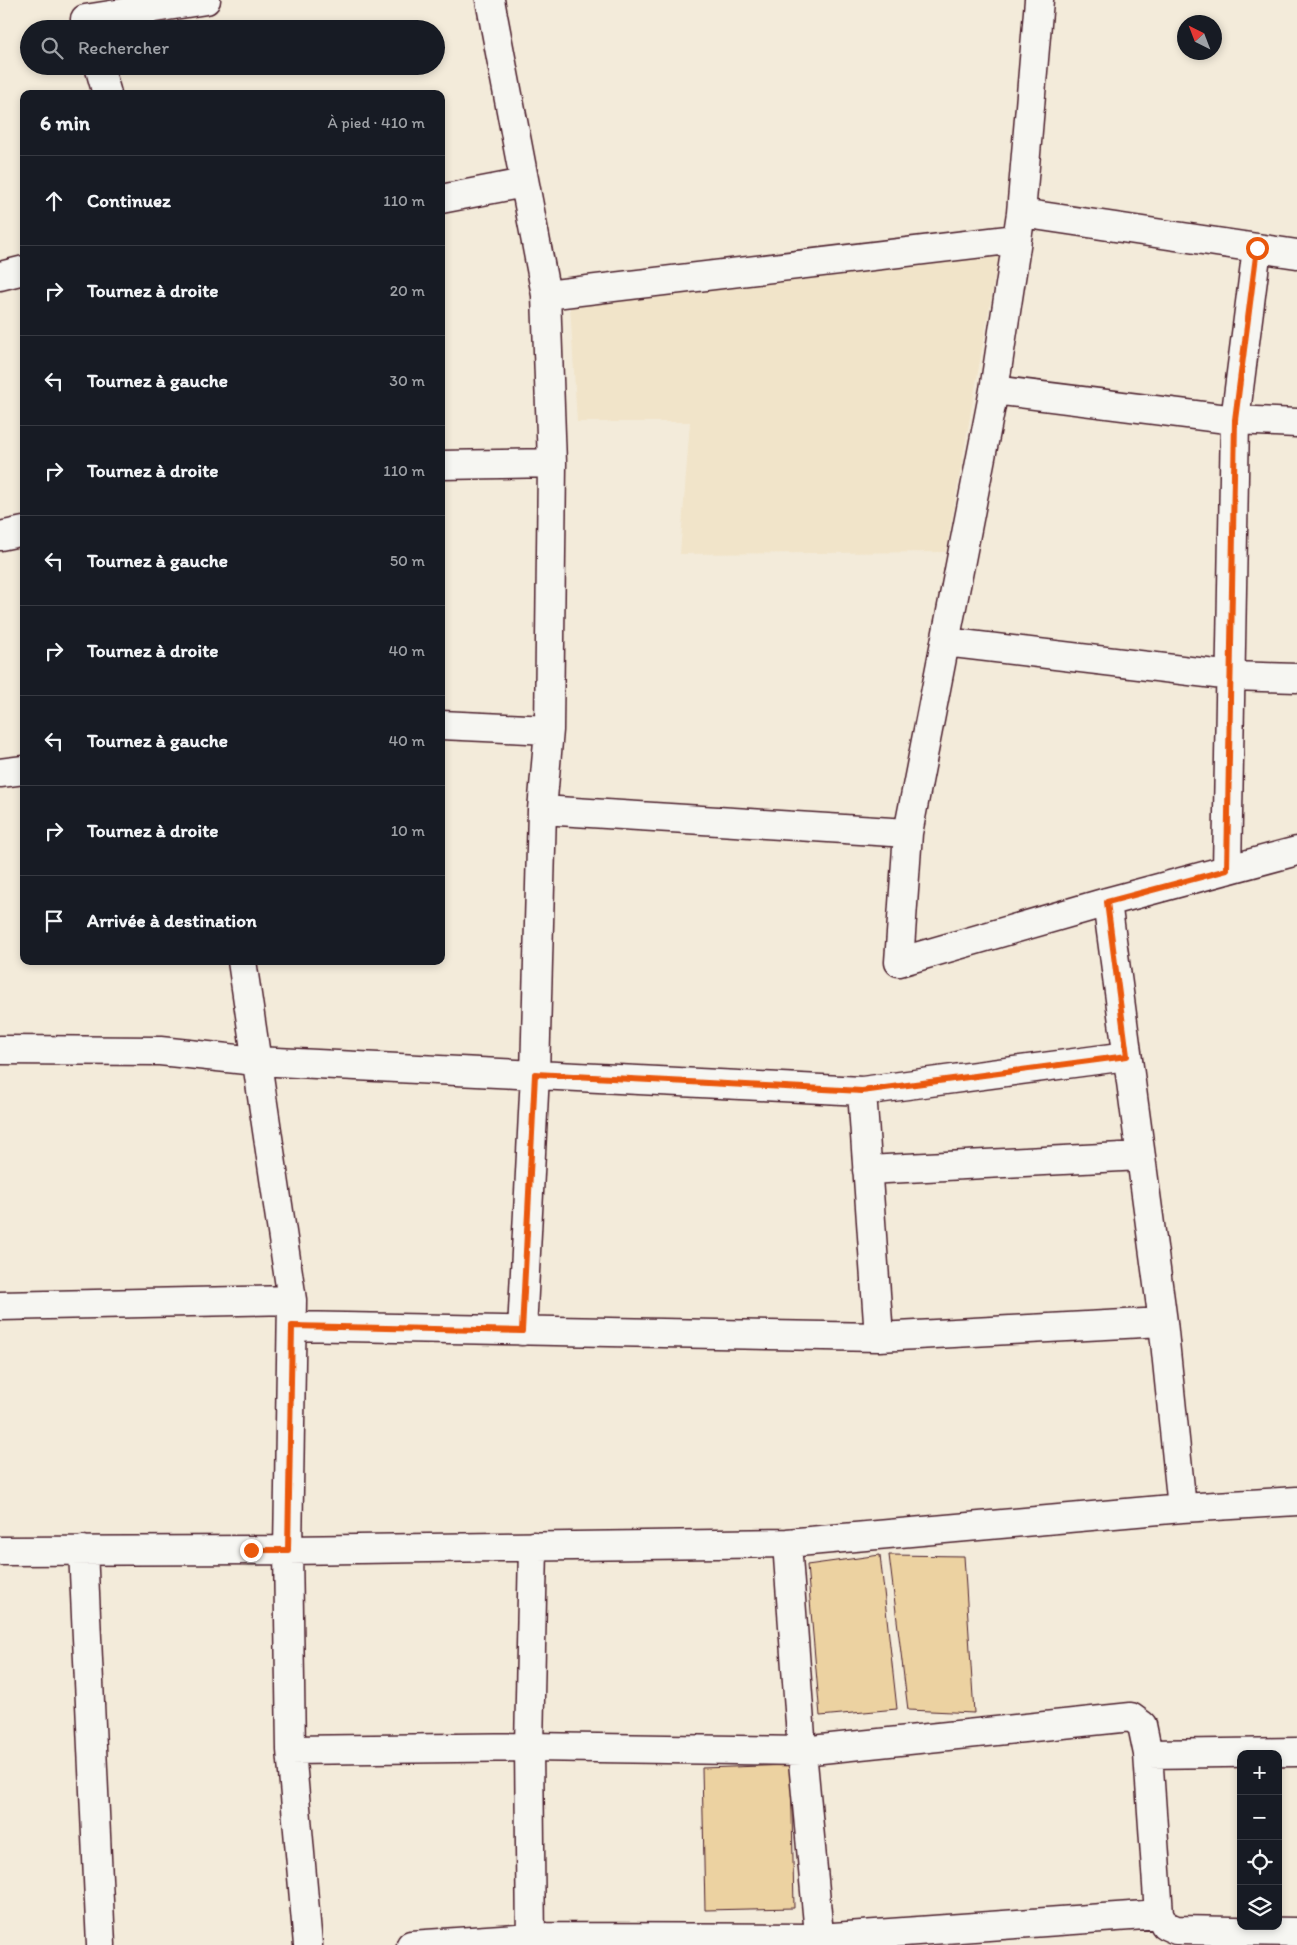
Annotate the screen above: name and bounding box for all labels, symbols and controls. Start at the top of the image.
north arrow [1177,15,1222,60]
search box [20,20,445,75]
icon: search [38,34,66,62]
text: Rechercher [78,36,169,59]
text: 6 min [40,110,90,135]
text: À pied · 410 m [327,113,425,132]
icon: ahead [40,187,68,215]
text: Continuez [87,189,171,212]
text: 110 m [383,191,425,210]
route start [1246,237,1269,260]
icon: right [40,277,68,305]
text: Tournez à droite [87,279,219,302]
text: 20 m [390,281,425,300]
icon: left [40,367,68,395]
text: Tournez à gauche [87,369,228,392]
text: 30 m [389,371,425,390]
icon: right [40,457,68,485]
text: Tournez à droite [87,459,219,482]
text: 110 m [383,461,425,480]
icon: left [40,547,68,575]
text: Tournez à gauche [87,549,228,572]
text: 50 m [390,551,425,570]
icon: right [40,637,68,665]
text: Tournez à droite [87,639,219,662]
text: 40 m [388,641,425,660]
icon: left [40,727,68,755]
text: Tournez à gauche [87,729,228,752]
text: 40 m [388,731,425,750]
icon: right [40,817,68,845]
text: Tournez à droite [87,819,219,842]
text: 10 m [391,821,425,840]
icon: arrive [40,907,68,935]
text: Arrivée à destination [87,909,257,932]
route end [240,1539,263,1562]
map controls [1237,1750,1282,1930]
button: + [1237,1750,1282,1795]
button: − [1237,1795,1282,1840]
button: locate [1237,1840,1282,1885]
button: layers [1237,1885,1282,1930]

